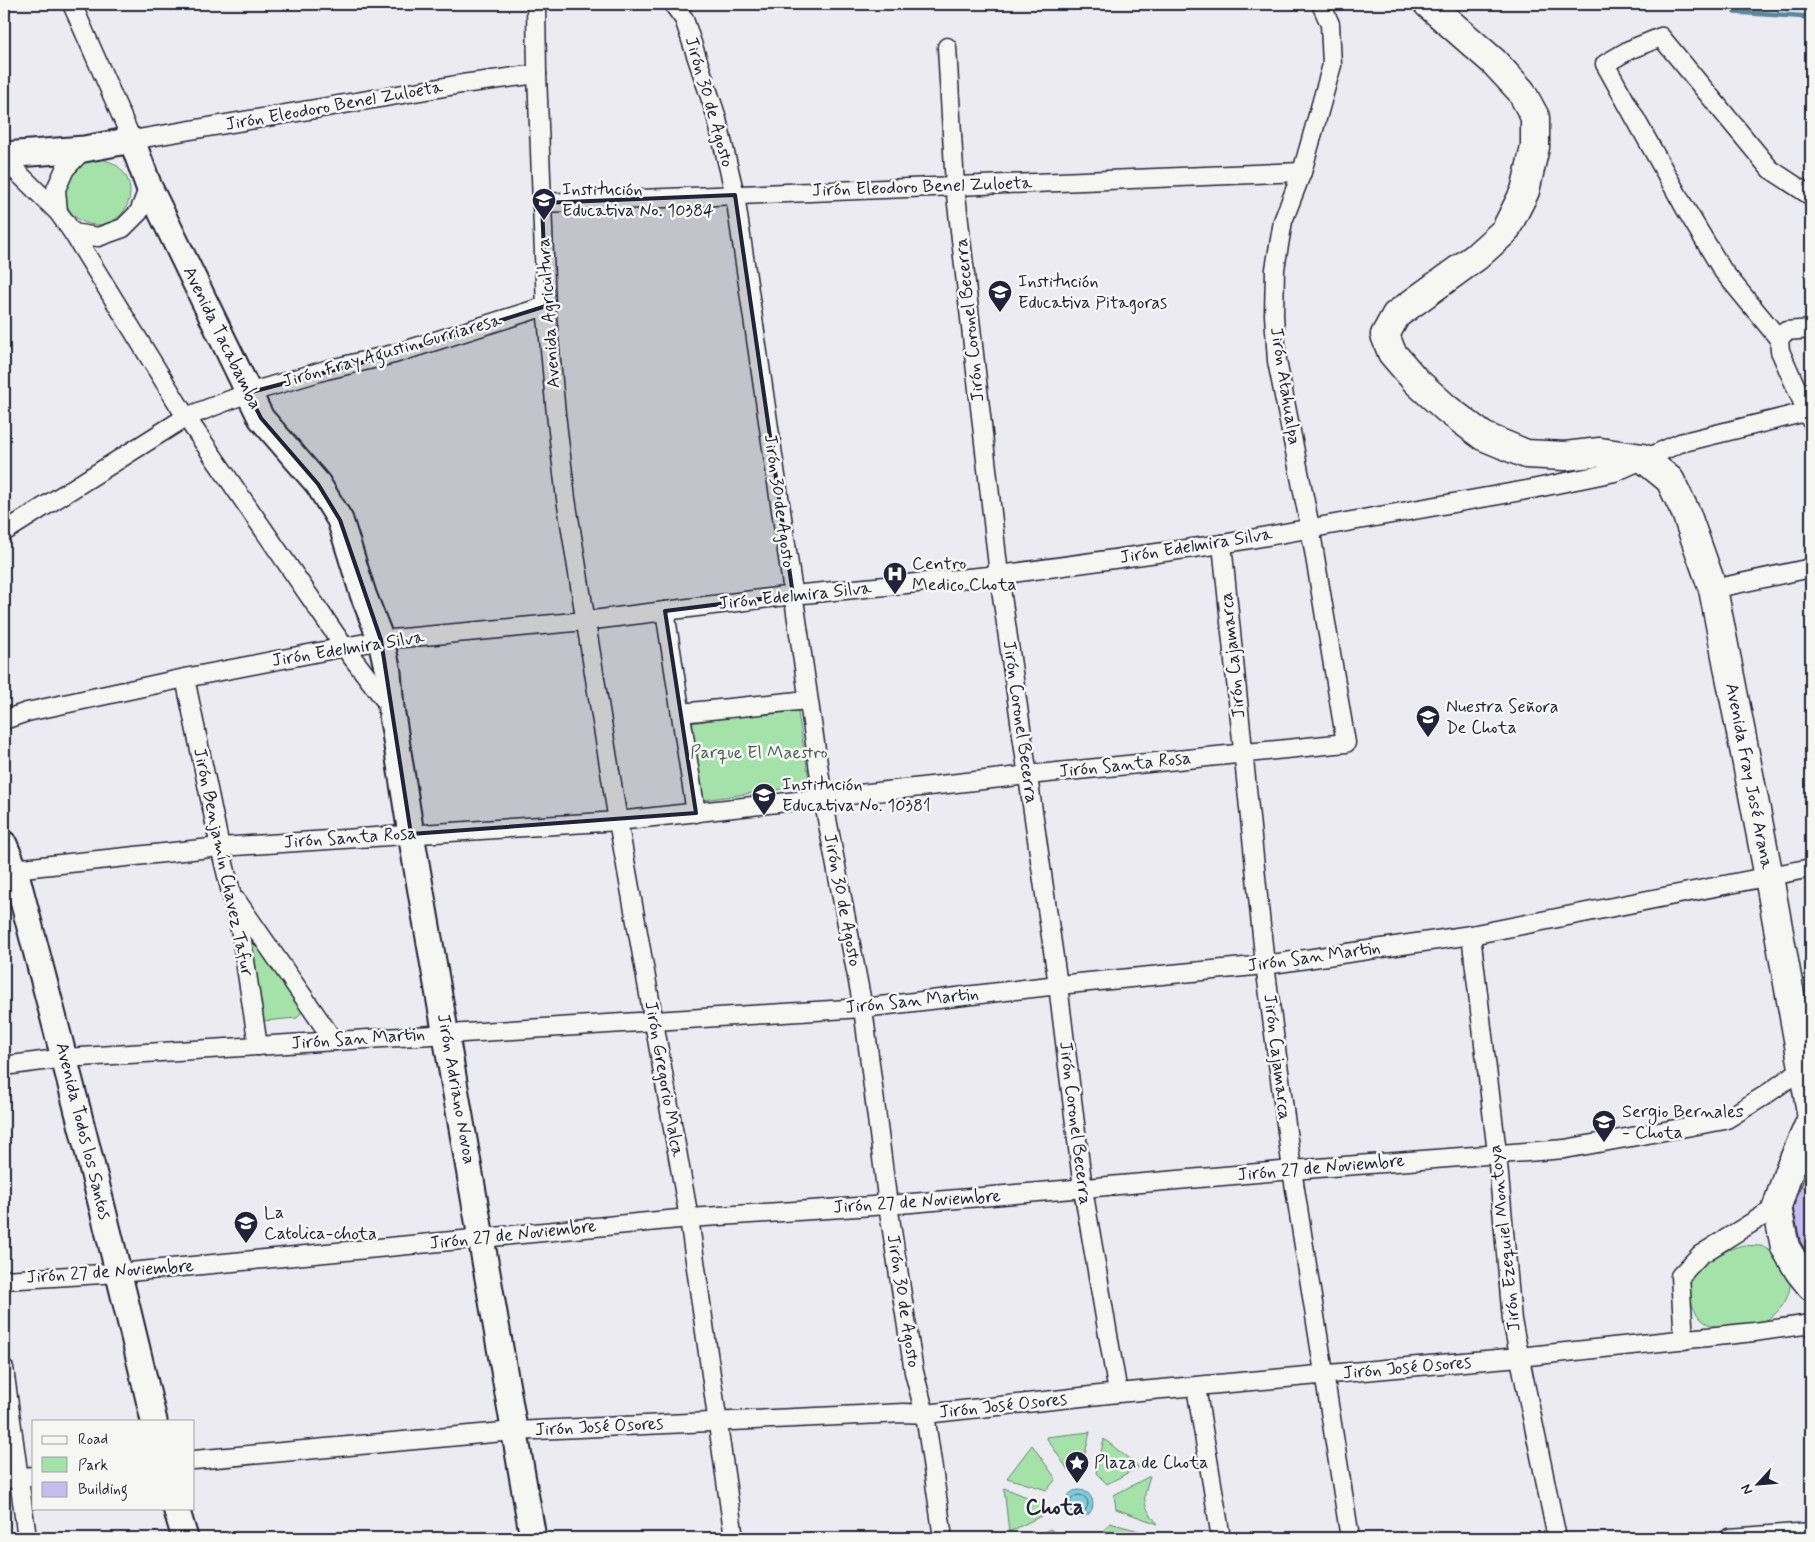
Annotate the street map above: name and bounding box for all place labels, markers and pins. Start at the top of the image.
place label: Institución Educativa No. 10384 [562,178,714,223]
school or university icon: Institución Educativa No. 10384 [531,187,557,221]
place label: Institución Educativa Pitagoras [1018,270,1167,315]
school or university icon: Institución Educativa Pitagoras [987,279,1013,313]
place label: Centro Medico Chota [912,552,1017,597]
hospital icon: Centro Medico Chota [882,561,908,595]
place label: Nuestra Señora De Chota [1446,695,1559,740]
school or university icon: Nuestra Señora De Chota [1415,704,1441,738]
place label: Institución Educativa No. 10381 [782,773,931,818]
school or university icon: Institución Educativa No. 10381 [751,782,777,816]
place label: Sergio Bernales - Chota [1622,1100,1744,1145]
school or university icon: Sergio Bernales - Chota [1591,1109,1617,1143]
place label: La Catolica-chota [264,1201,377,1246]
school or university icon: La Catolica-chota [233,1210,259,1244]
place icon: Plaza de Chota [1064,1450,1090,1484]
place label: Plaza de Chota [1094,1451,1209,1475]

